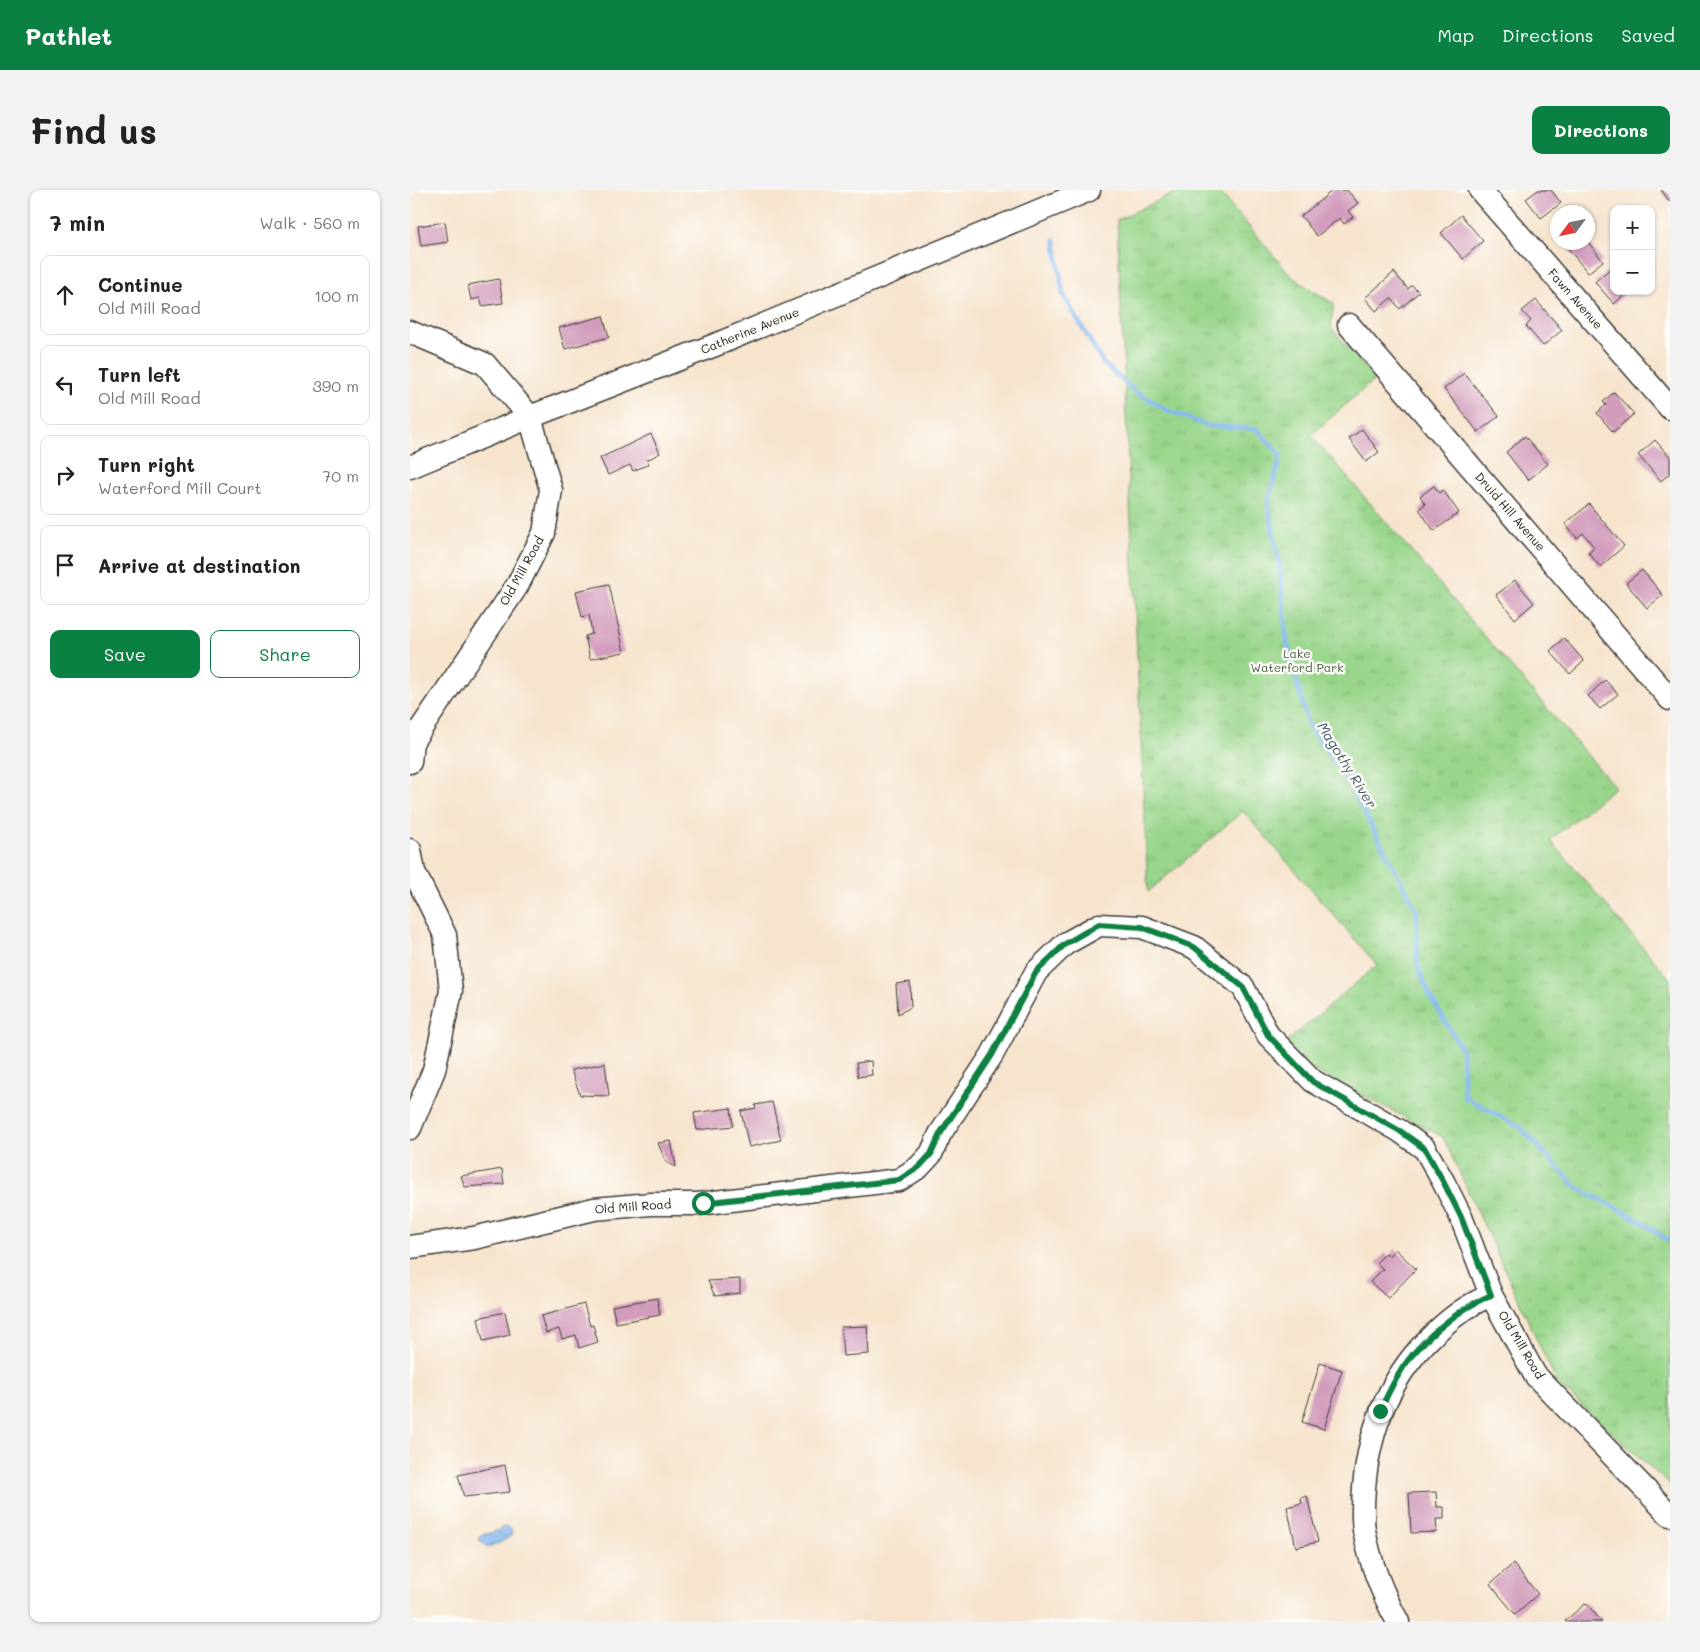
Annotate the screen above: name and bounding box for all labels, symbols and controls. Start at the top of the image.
text: Pathlet [25,20,112,51]
text: Map [1437,23,1474,47]
text: Directions [1502,23,1594,47]
text: Saved [1622,23,1675,47]
button: Directions [1532,106,1670,154]
text: Find us [30,107,157,153]
north arrow [1550,205,1595,250]
map controls [1610,205,1655,295]
button: + [1610,205,1655,250]
text: 7 min [50,209,105,236]
text: Walk · 560 m [260,212,360,233]
button: − [1610,250,1655,295]
street label: Fawn Avenue [1545,265,1607,332]
text: Continue [98,272,183,297]
icon: ahead [51,281,79,309]
text: 100 m [314,285,359,306]
text: Old Mill Road [98,297,201,318]
street label: Catherine Avenue [698,303,801,357]
text: Turn left [98,362,181,387]
icon: left [51,371,79,399]
text: 390 m [312,375,359,396]
text: Old Mill Road [98,387,201,408]
text: Turn right [98,452,195,477]
icon: right [51,461,79,489]
text: 70 m [322,465,359,486]
street label: Druid Hill Avenue [1472,469,1549,554]
text: Waterford Mill Court [98,477,262,498]
street label: Old Mill Road [495,533,547,608]
icon: arrive [51,551,79,579]
text: Arrive at destination [98,553,301,578]
button: Save [50,630,200,678]
button: Share [210,630,360,678]
park label: Lake Waterford Park [1250,645,1344,675]
water label: Magothy River [1313,718,1382,812]
route start [692,1192,715,1215]
street label: Old Mill Road [594,1195,672,1217]
street label: Old Mill Road [1495,1307,1549,1382]
route end [1369,1400,1392,1423]

